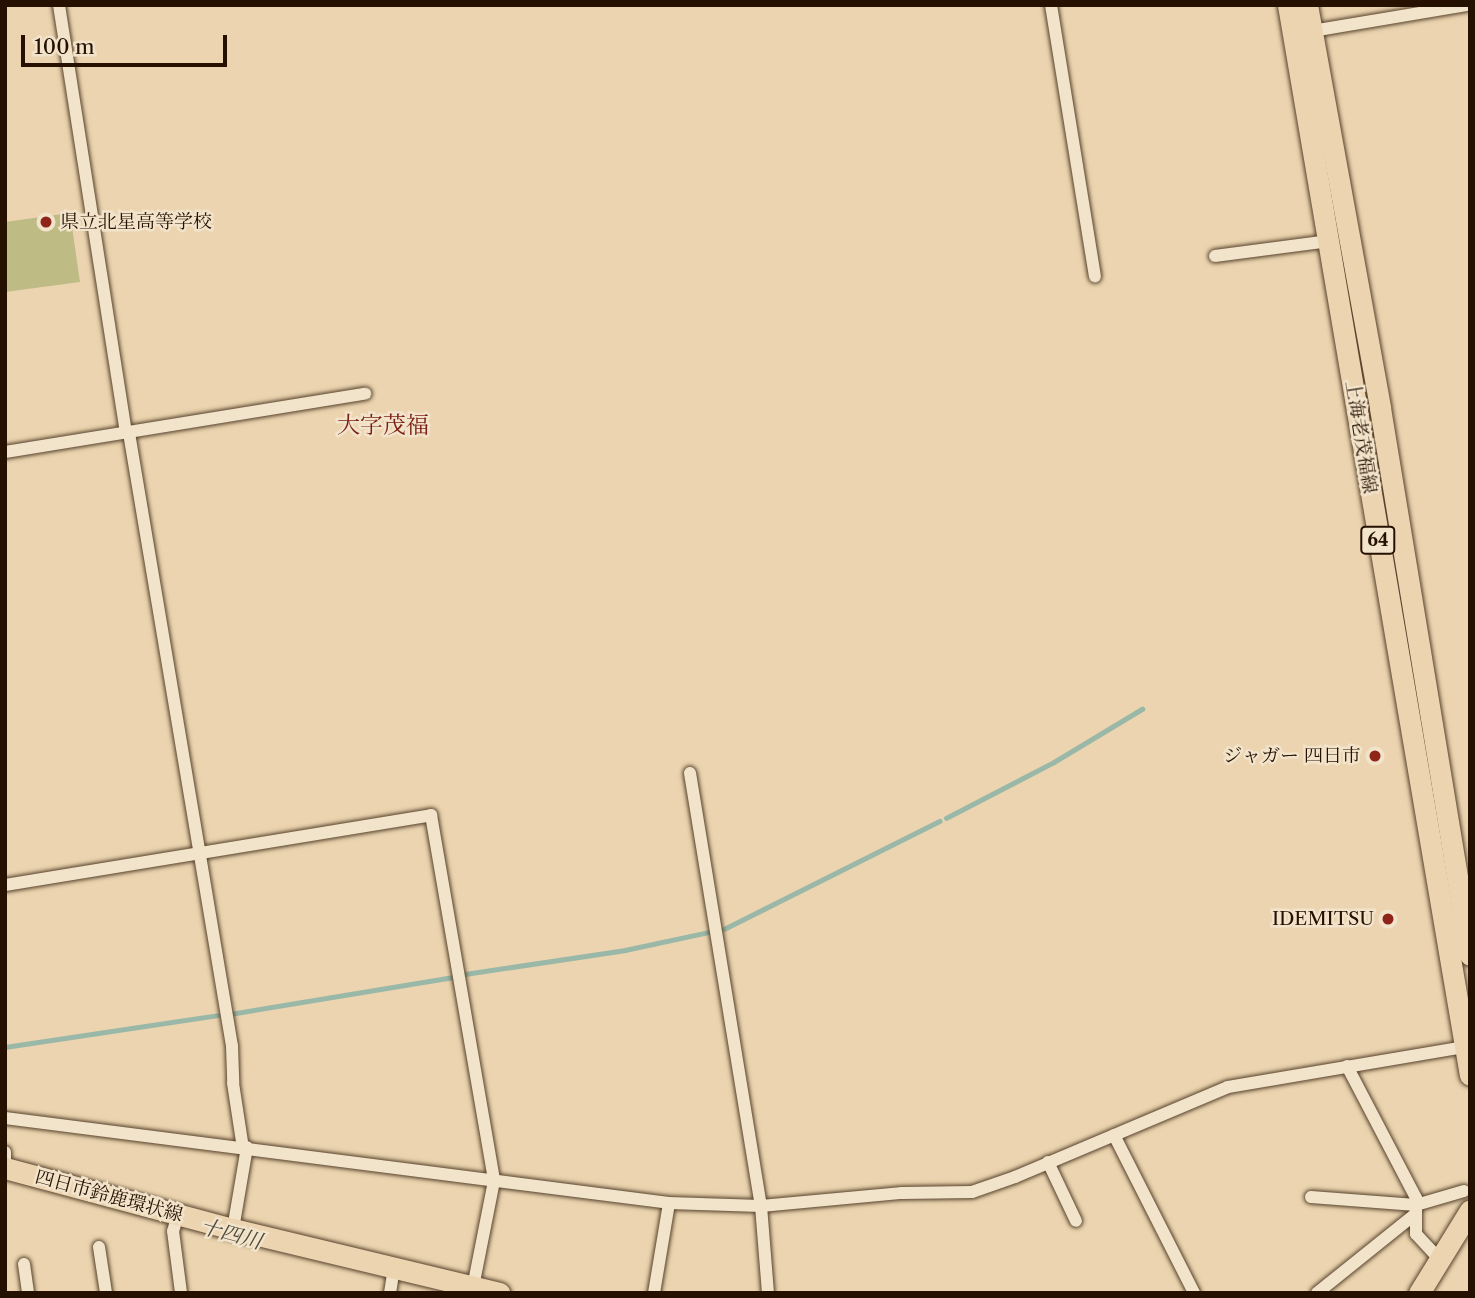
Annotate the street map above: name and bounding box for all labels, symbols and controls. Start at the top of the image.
scale bar [24,21,231,65]
text: 100 m [34,34,95,59]
place label: 県立北星高等学校 [60,211,212,233]
marker: 県立北星高等学校 [38,214,54,230]
street label: 上海老茂福線 [1341,379,1381,495]
district label: 大字茂福 [337,411,429,439]
road number: 64 [1359,526,1397,554]
place label: ジャガー 四日市 [1223,745,1361,767]
marker: ジャガー 四日市 [1367,748,1383,764]
place label: IDEMITSU [1272,908,1374,930]
marker: IDEMITSU [1380,911,1396,927]
street label: 四日市鈴鹿環状線 [33,1165,185,1227]
water label: 十四川 [197,1214,265,1254]

